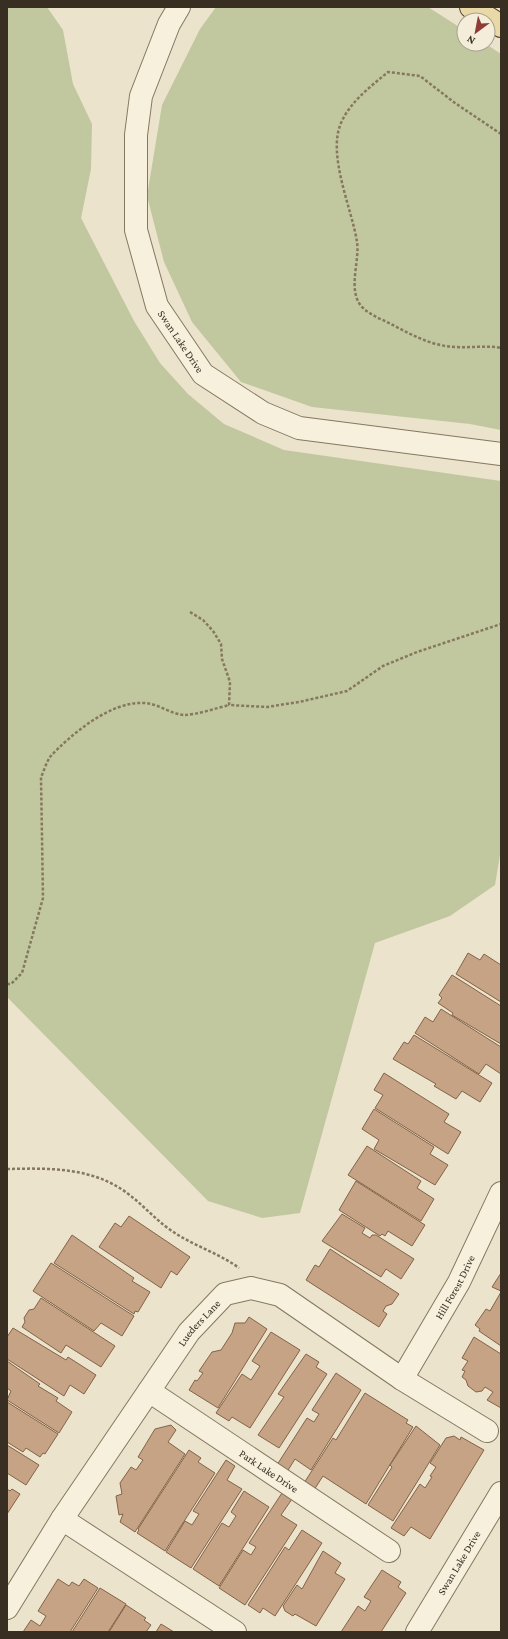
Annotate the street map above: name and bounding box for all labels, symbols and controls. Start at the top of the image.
north arrow [456,12,496,52]
text: N [464,33,477,48]
street label: Swan Lake Drive [156,308,206,375]
street label: Hill Forest Drive [433,1253,477,1321]
street label: Lueders Lane [175,1297,223,1348]
street label: Park Lake Drive [237,1447,301,1495]
street label: Swan Lake Drive [435,1528,483,1597]

